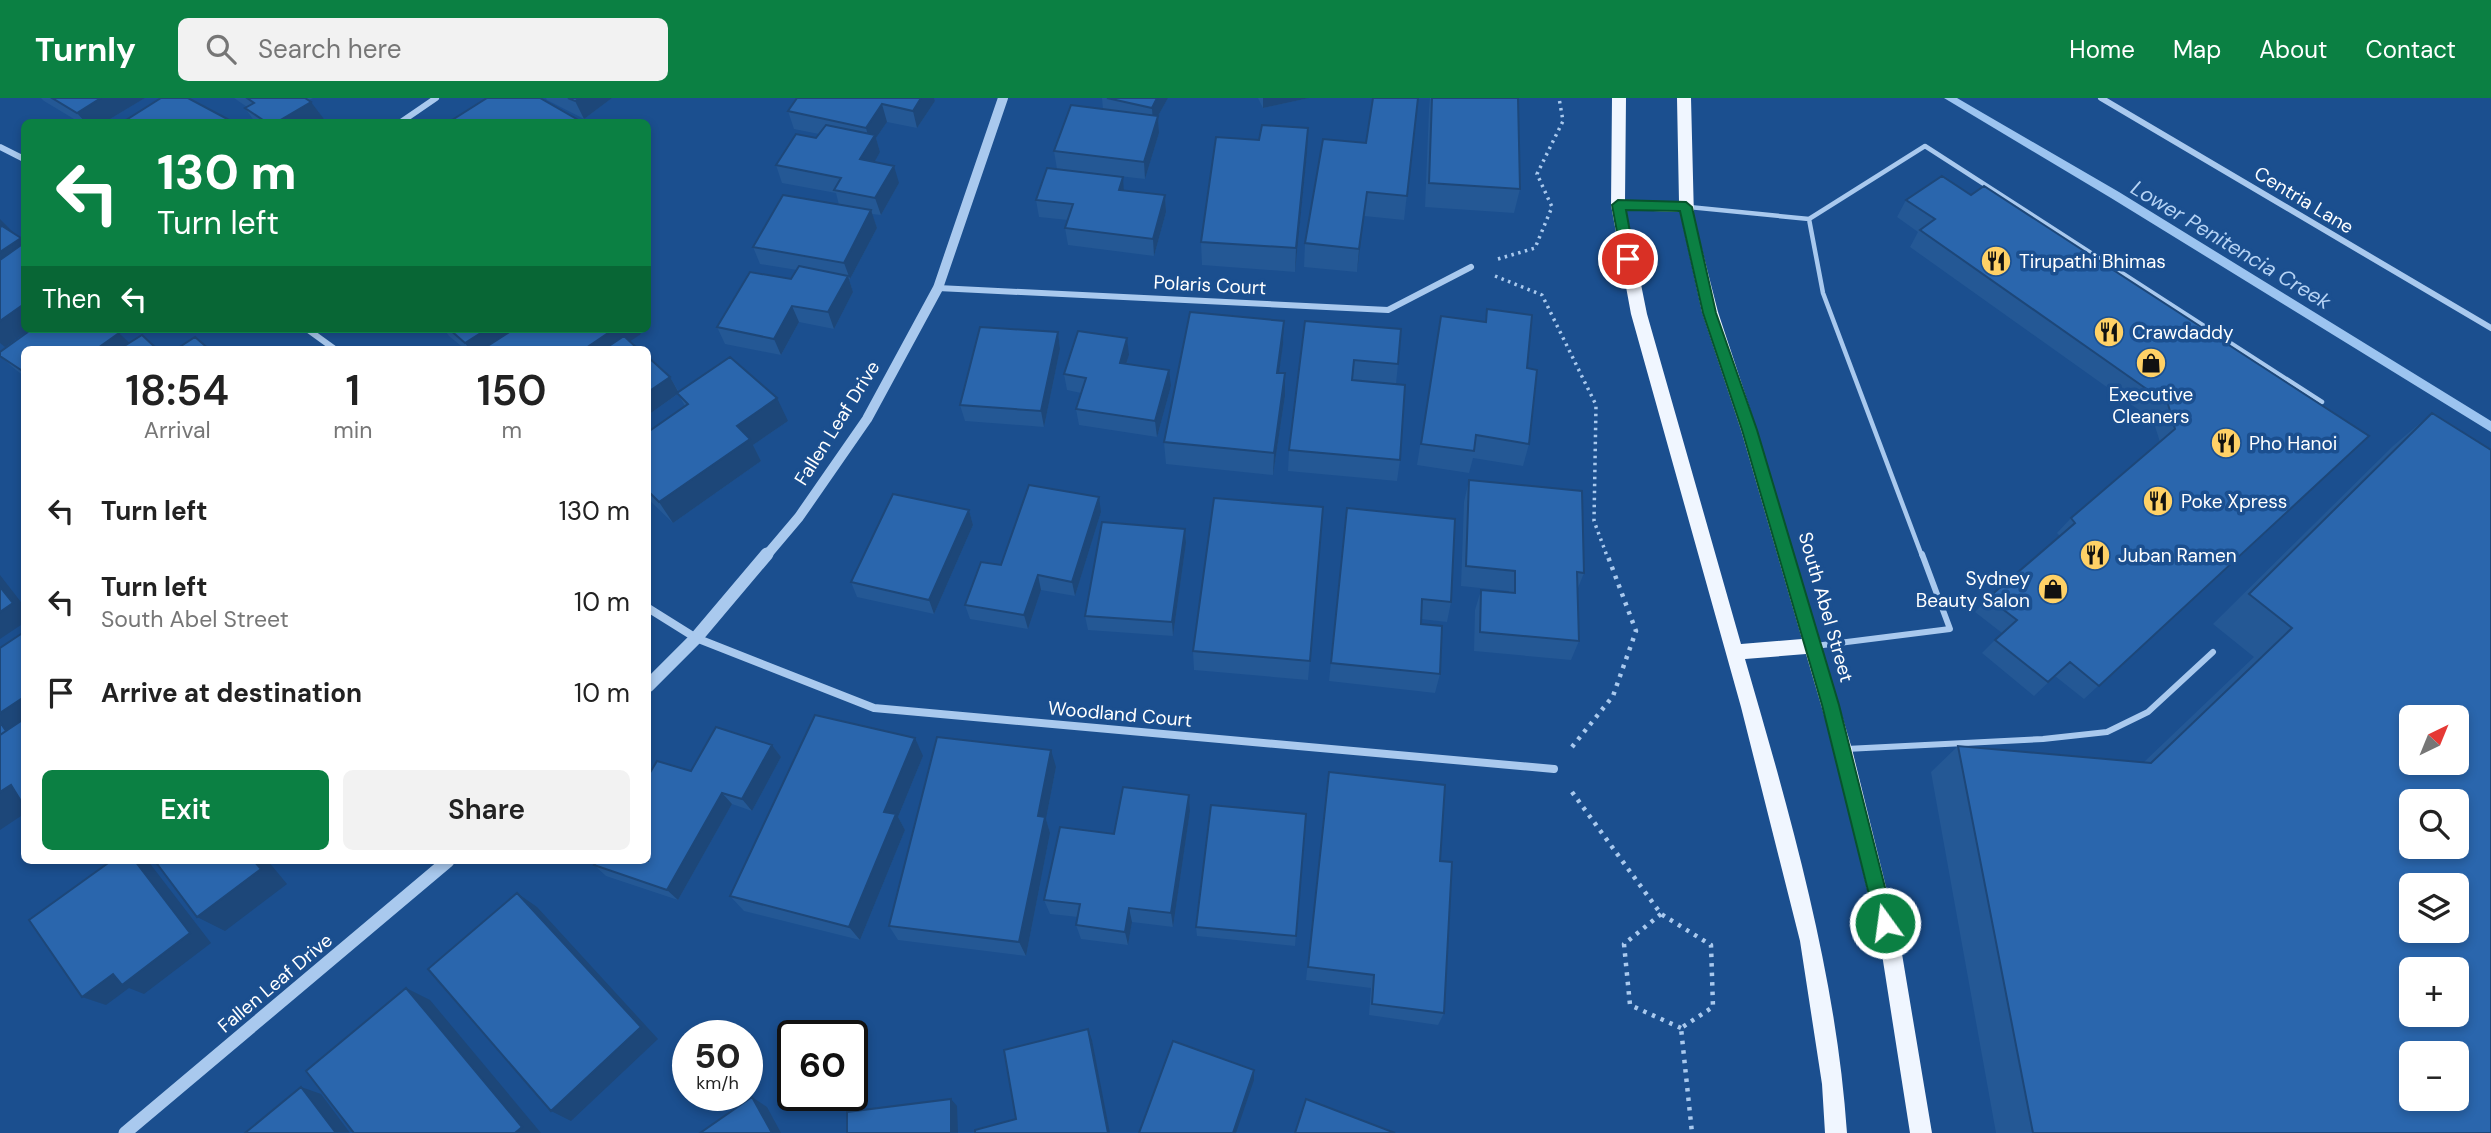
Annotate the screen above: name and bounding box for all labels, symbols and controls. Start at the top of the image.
search box [178,18,668,81]
text: Turnly [35,28,136,71]
icon: search [202,30,240,68]
text: Search here [258,32,401,66]
text: Home [2069,34,2135,65]
text: Map [2173,34,2221,65]
text: About [2259,34,2328,65]
text: Contact [2366,34,2456,65]
text: 130 m [157,140,297,204]
icon: left [42,147,133,238]
street label: Centria Lane [2250,160,2358,240]
water label: Lower Penitencia Creek [2126,174,2337,316]
text: Turn left [157,202,279,244]
pin [1598,229,1658,289]
icon: arrive [1609,240,1647,278]
restaurant icon: Tirupathi Bhimas [1979,244,2013,278]
place label: Tirupathi Bhimas [2019,249,2166,274]
street label: Polaris Court [1153,270,1267,300]
icon: left [115,280,153,318]
text: Then [42,282,101,316]
restaurant icon: Crawdaddy [2092,315,2126,349]
place label: Crawdaddy [2132,320,2234,345]
shop icon: Executive Cleaners [2134,346,2168,380]
street label: Fallen Leaf Drive [789,356,885,490]
text: 18:54 [125,363,229,418]
text: 1 [346,363,360,418]
text: 150 [477,363,547,418]
place label: Executive Cleaners [2109,382,2193,429]
text: Arrival [144,415,211,445]
text: min [333,415,372,445]
text: m [501,415,522,445]
restaurant icon: Pho Hanoi [2209,426,2243,460]
place label: Pho Hanoi [2249,431,2337,456]
restaurant icon: Poke Xpress [2141,484,2175,518]
place label: Poke Xpress [2181,489,2287,514]
icon: left [42,492,80,530]
text: Turn left [101,494,208,528]
text: 130 m [559,494,630,528]
street label: South Abel Street [1793,529,1859,685]
restaurant icon: Juban Ramen [2078,538,2112,572]
place label: Juban Ramen [2118,543,2237,568]
place label: Sydney Beauty Salon [1916,566,2030,613]
text: Turn left [101,570,208,604]
shop icon: Sydney Beauty Salon [2036,572,2070,606]
icon: left [42,583,80,621]
text: 10 m [574,585,630,619]
text: South Abel Street [101,604,289,634]
icon: arrive [42,674,80,712]
text: Arrive at destination [101,676,362,710]
text: 10 m [574,676,630,710]
street label: Woodland Court [1047,695,1193,733]
north arrow [2399,705,2469,775]
map controls [2399,705,2469,1111]
button: Exit [42,770,329,850]
button: Share [343,770,630,850]
button: search [2399,789,2469,859]
button: layers [2399,873,2469,943]
position arrow [1848,886,1922,960]
street label: Fallen Leaf Drive [212,928,338,1038]
button: + [2399,957,2469,1027]
speed limit sign: 60 [777,1020,868,1111]
text: 50 [694,1033,741,1079]
button: − [2399,1041,2469,1111]
text: km/h [696,1071,739,1095]

